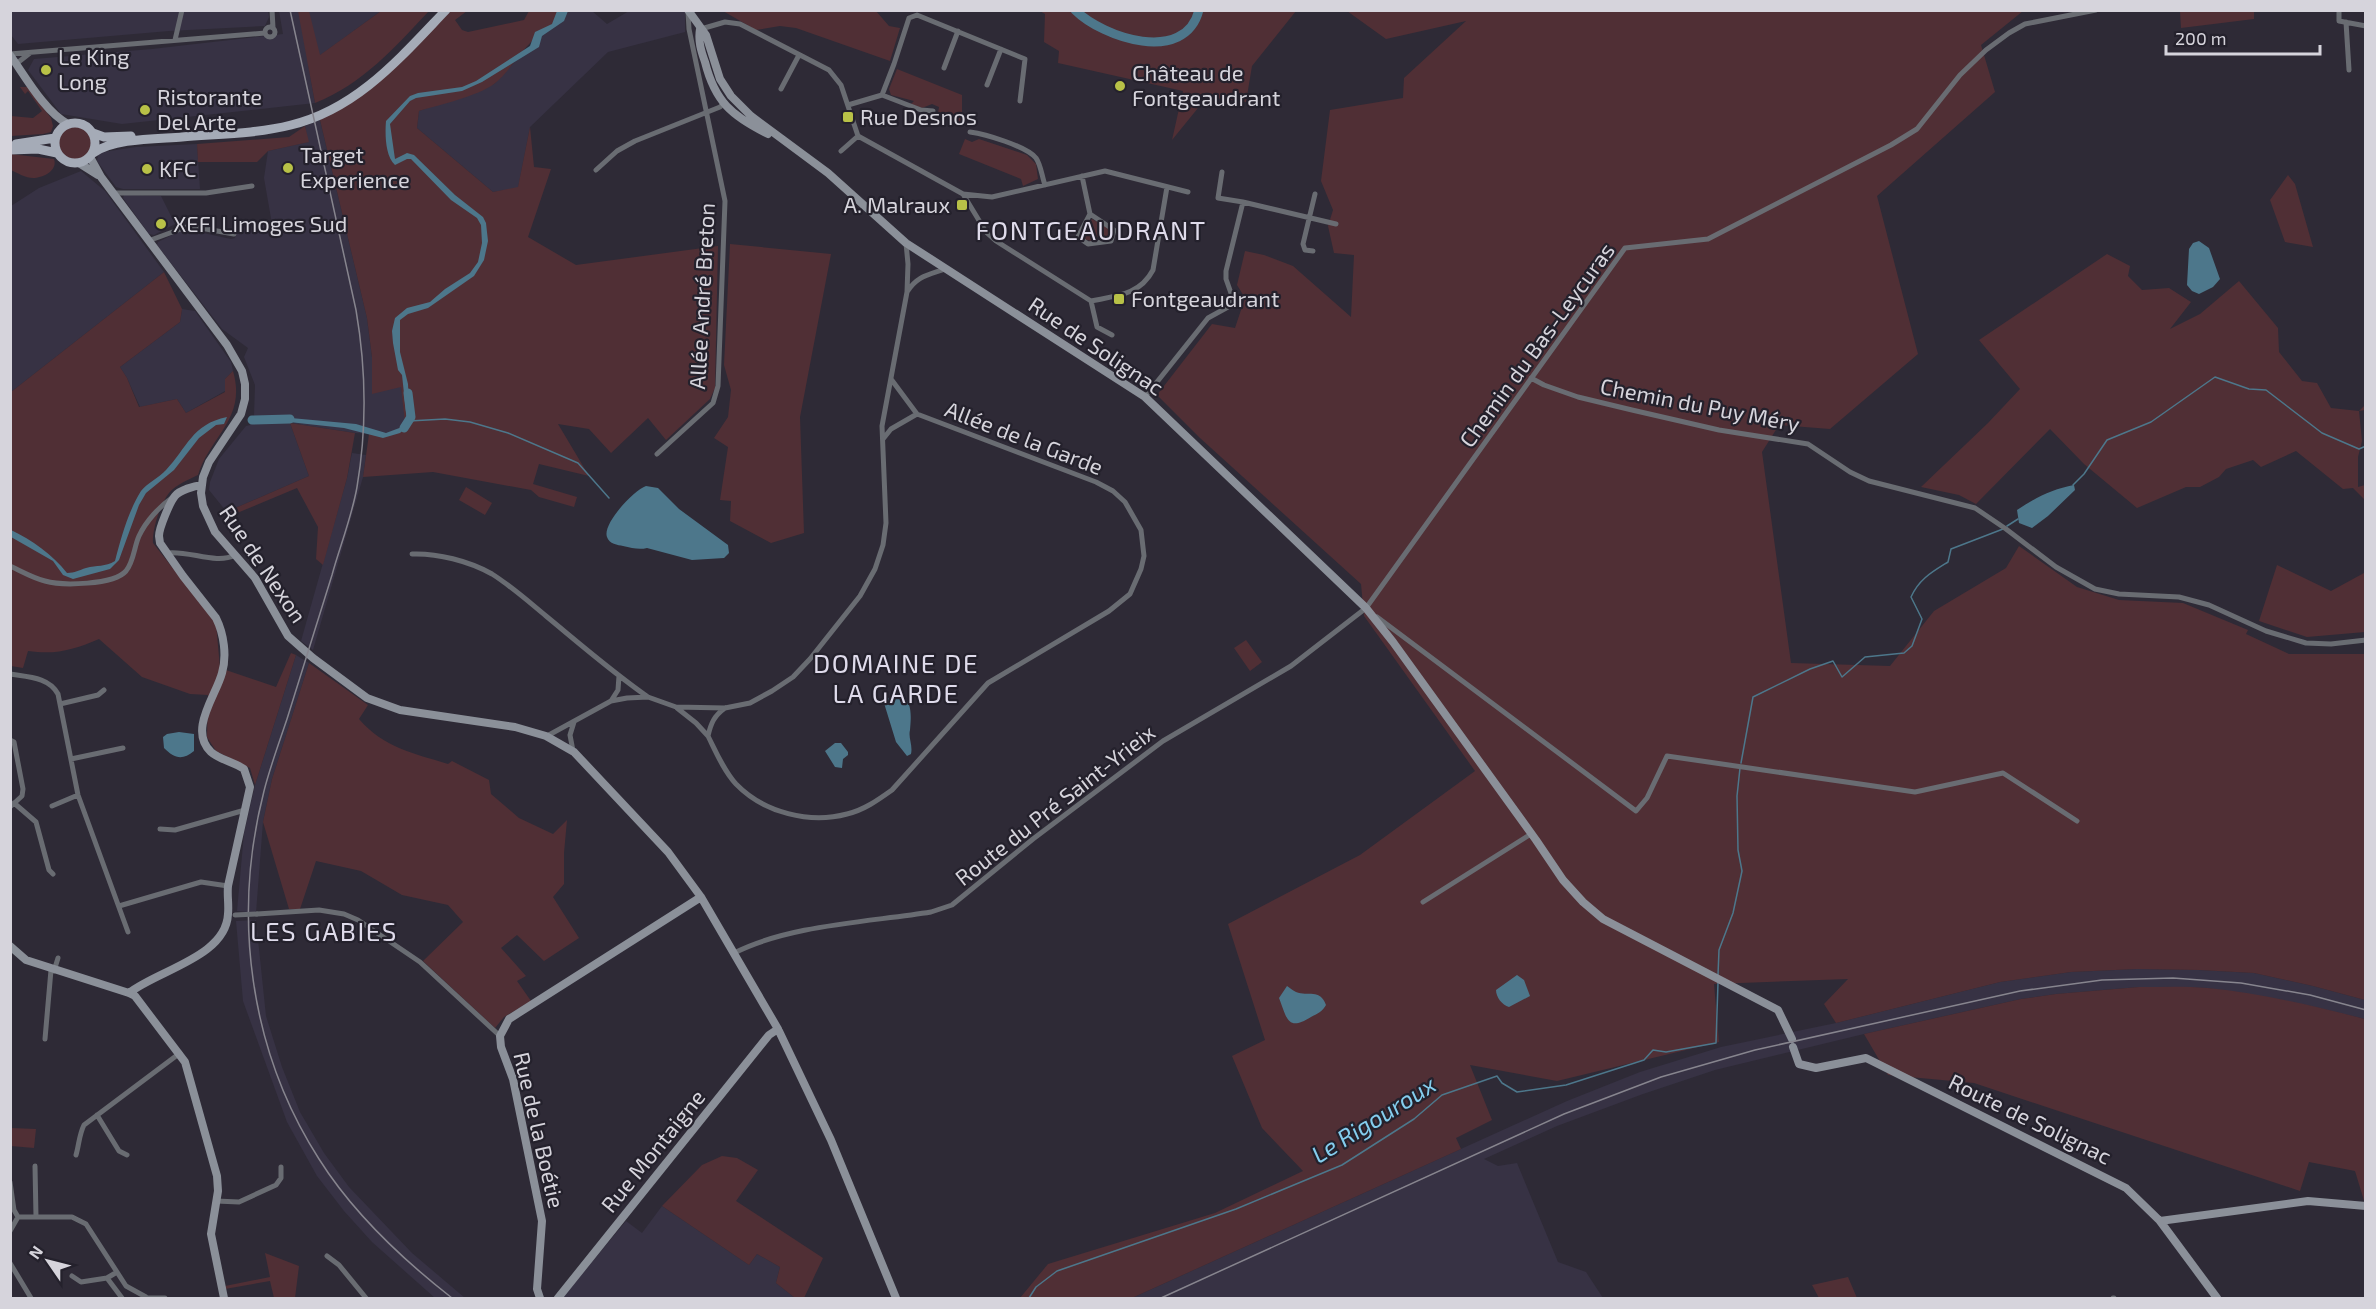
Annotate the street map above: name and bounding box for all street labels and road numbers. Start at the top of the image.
street label: Allée André Breton [683,202,719,390]
street label: Chemin du Bas-Leycuras [1453,237,1619,452]
street label: Rue de Solignac [1024,291,1169,400]
street label: Chemin du Puy Méry [1598,372,1803,436]
street label: Allée de la Garde [942,395,1107,479]
street label: Rue de Nexon [215,500,313,627]
street label: Route du Pré Saint-Yrieix [949,718,1160,890]
street label: Rue de la Boétie [509,1049,571,1210]
street label: Route de Solignac [1945,1067,2116,1169]
street label: Rue Montaigne [595,1084,710,1217]

